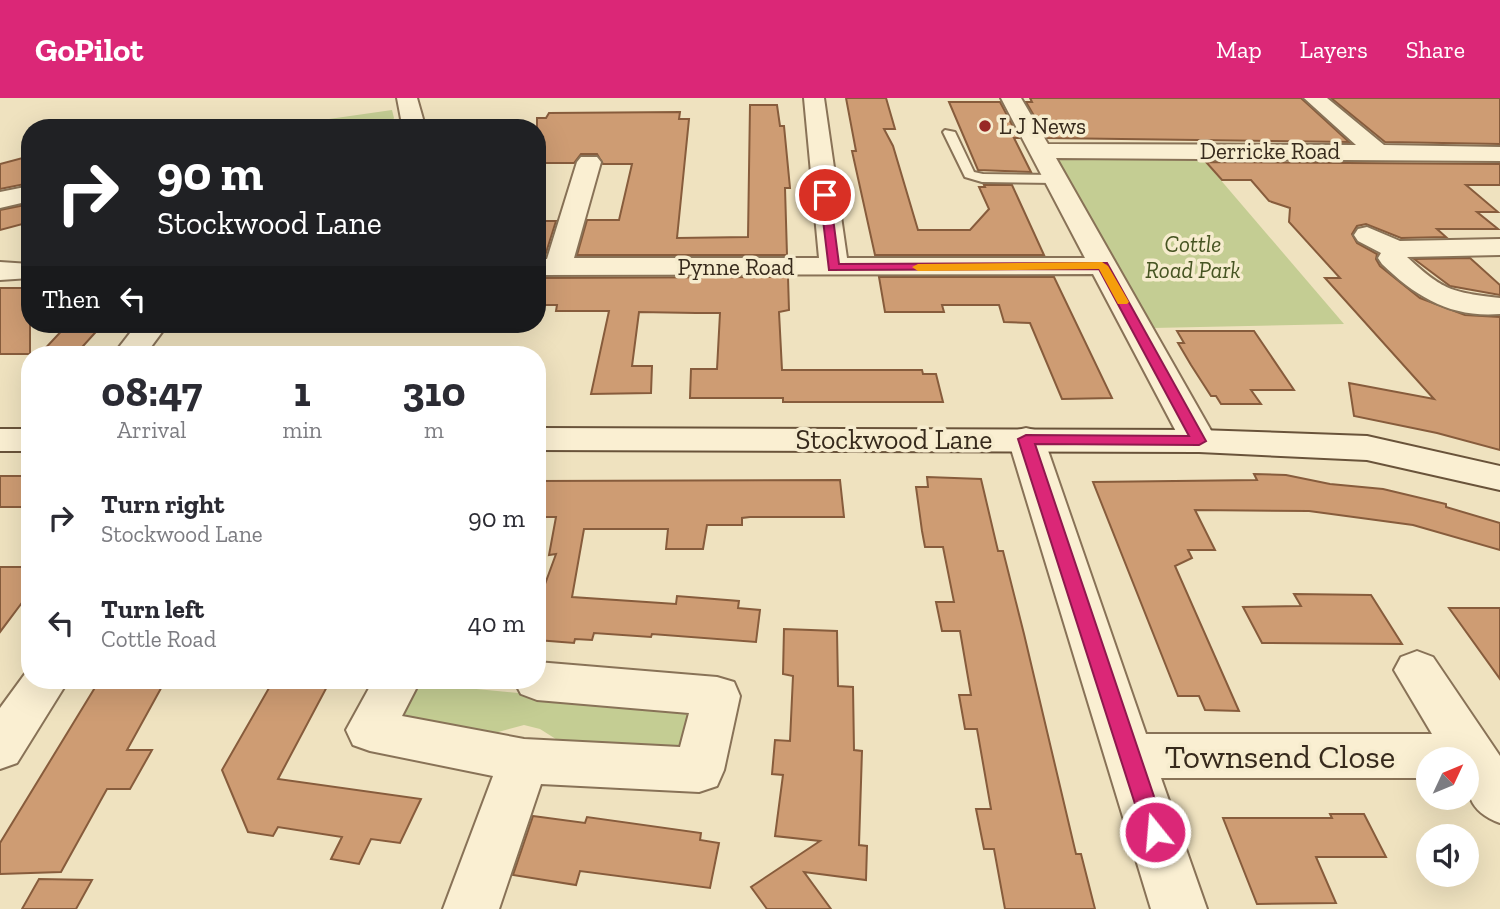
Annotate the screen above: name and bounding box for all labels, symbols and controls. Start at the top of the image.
text: GoPilot [35,30,143,69]
text: Map [1216,35,1262,64]
text: Layers [1300,35,1368,64]
text: Share [1406,35,1465,64]
place label: L J News [999,112,1086,140]
marker: L J News [977,118,993,134]
street label: Derricke Road [1200,137,1341,165]
text: 90 m [157,144,264,203]
icon: right [42,147,133,238]
pin [795,165,855,225]
icon: arrive [806,176,844,214]
text: Stockwood Lane [157,204,382,242]
park label: Cottle Road Park [1145,230,1241,284]
street label: Pynne Road [678,253,795,281]
icon: left [114,280,152,318]
text: Then [42,283,100,315]
text: 08:47 [101,366,202,417]
text: 1 [294,366,311,417]
text: 310 [402,366,466,417]
text: Arrival [117,416,186,444]
text: min [283,416,322,444]
text: m [424,416,444,444]
street label: Stockwood Lane [796,423,992,456]
text: Turn right [101,488,224,520]
icon: right [42,499,80,537]
text: 90 m [468,502,525,534]
text: Stockwood Lane [101,520,263,548]
text: Turn left [101,593,204,625]
icon: left [42,604,80,642]
text: 40 m [468,607,525,639]
text: Cottle Road [101,625,216,653]
street label: Townsend Close [1165,737,1395,776]
north arrow [1416,747,1479,810]
map controls [1416,747,1479,887]
position arrow [1118,795,1192,869]
button: sound [1416,824,1479,887]

